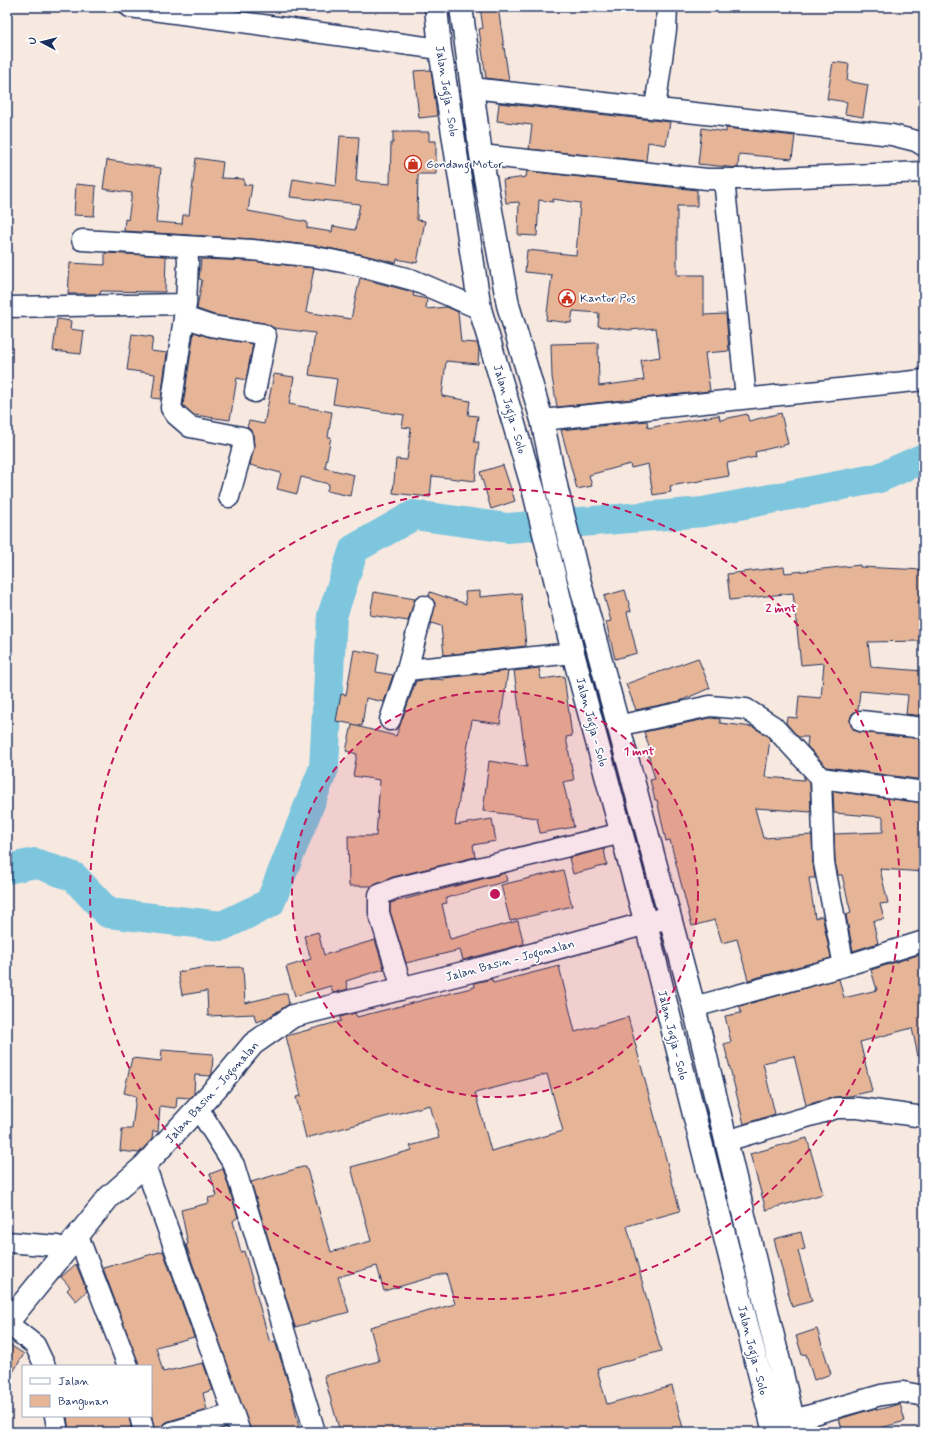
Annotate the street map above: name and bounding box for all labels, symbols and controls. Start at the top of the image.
north arrow [22,22,62,62]
text: U [26,36,40,45]
street label: Jalan Jogja - Solo [430,44,461,138]
shop icon: Gondang Motor [403,154,423,174]
place label: Gondang Motor [426,157,503,174]
public building icon: Kantor Pos [557,288,577,308]
place label: Kantor Pos [580,291,636,307]
street label: Jalan Jogja - Solo [488,363,529,456]
text: 2 mnt [766,601,797,617]
street label: Jalan Jogja - Solo [570,676,611,769]
text: 1 mnt [624,744,655,760]
centre of rings [488,887,502,901]
street label: Jalan Basin - Jogonalan [444,936,577,987]
street label: Jalan Jogja - Solo [652,989,691,1082]
street label: Jalan Basin - Jogonalan [162,1038,264,1148]
street label: Jalan Jogja - Solo [732,1304,771,1397]
legend [22,1365,152,1417]
text: Jalan [58,1374,90,1390]
text: Bangunan [58,1394,109,1410]

